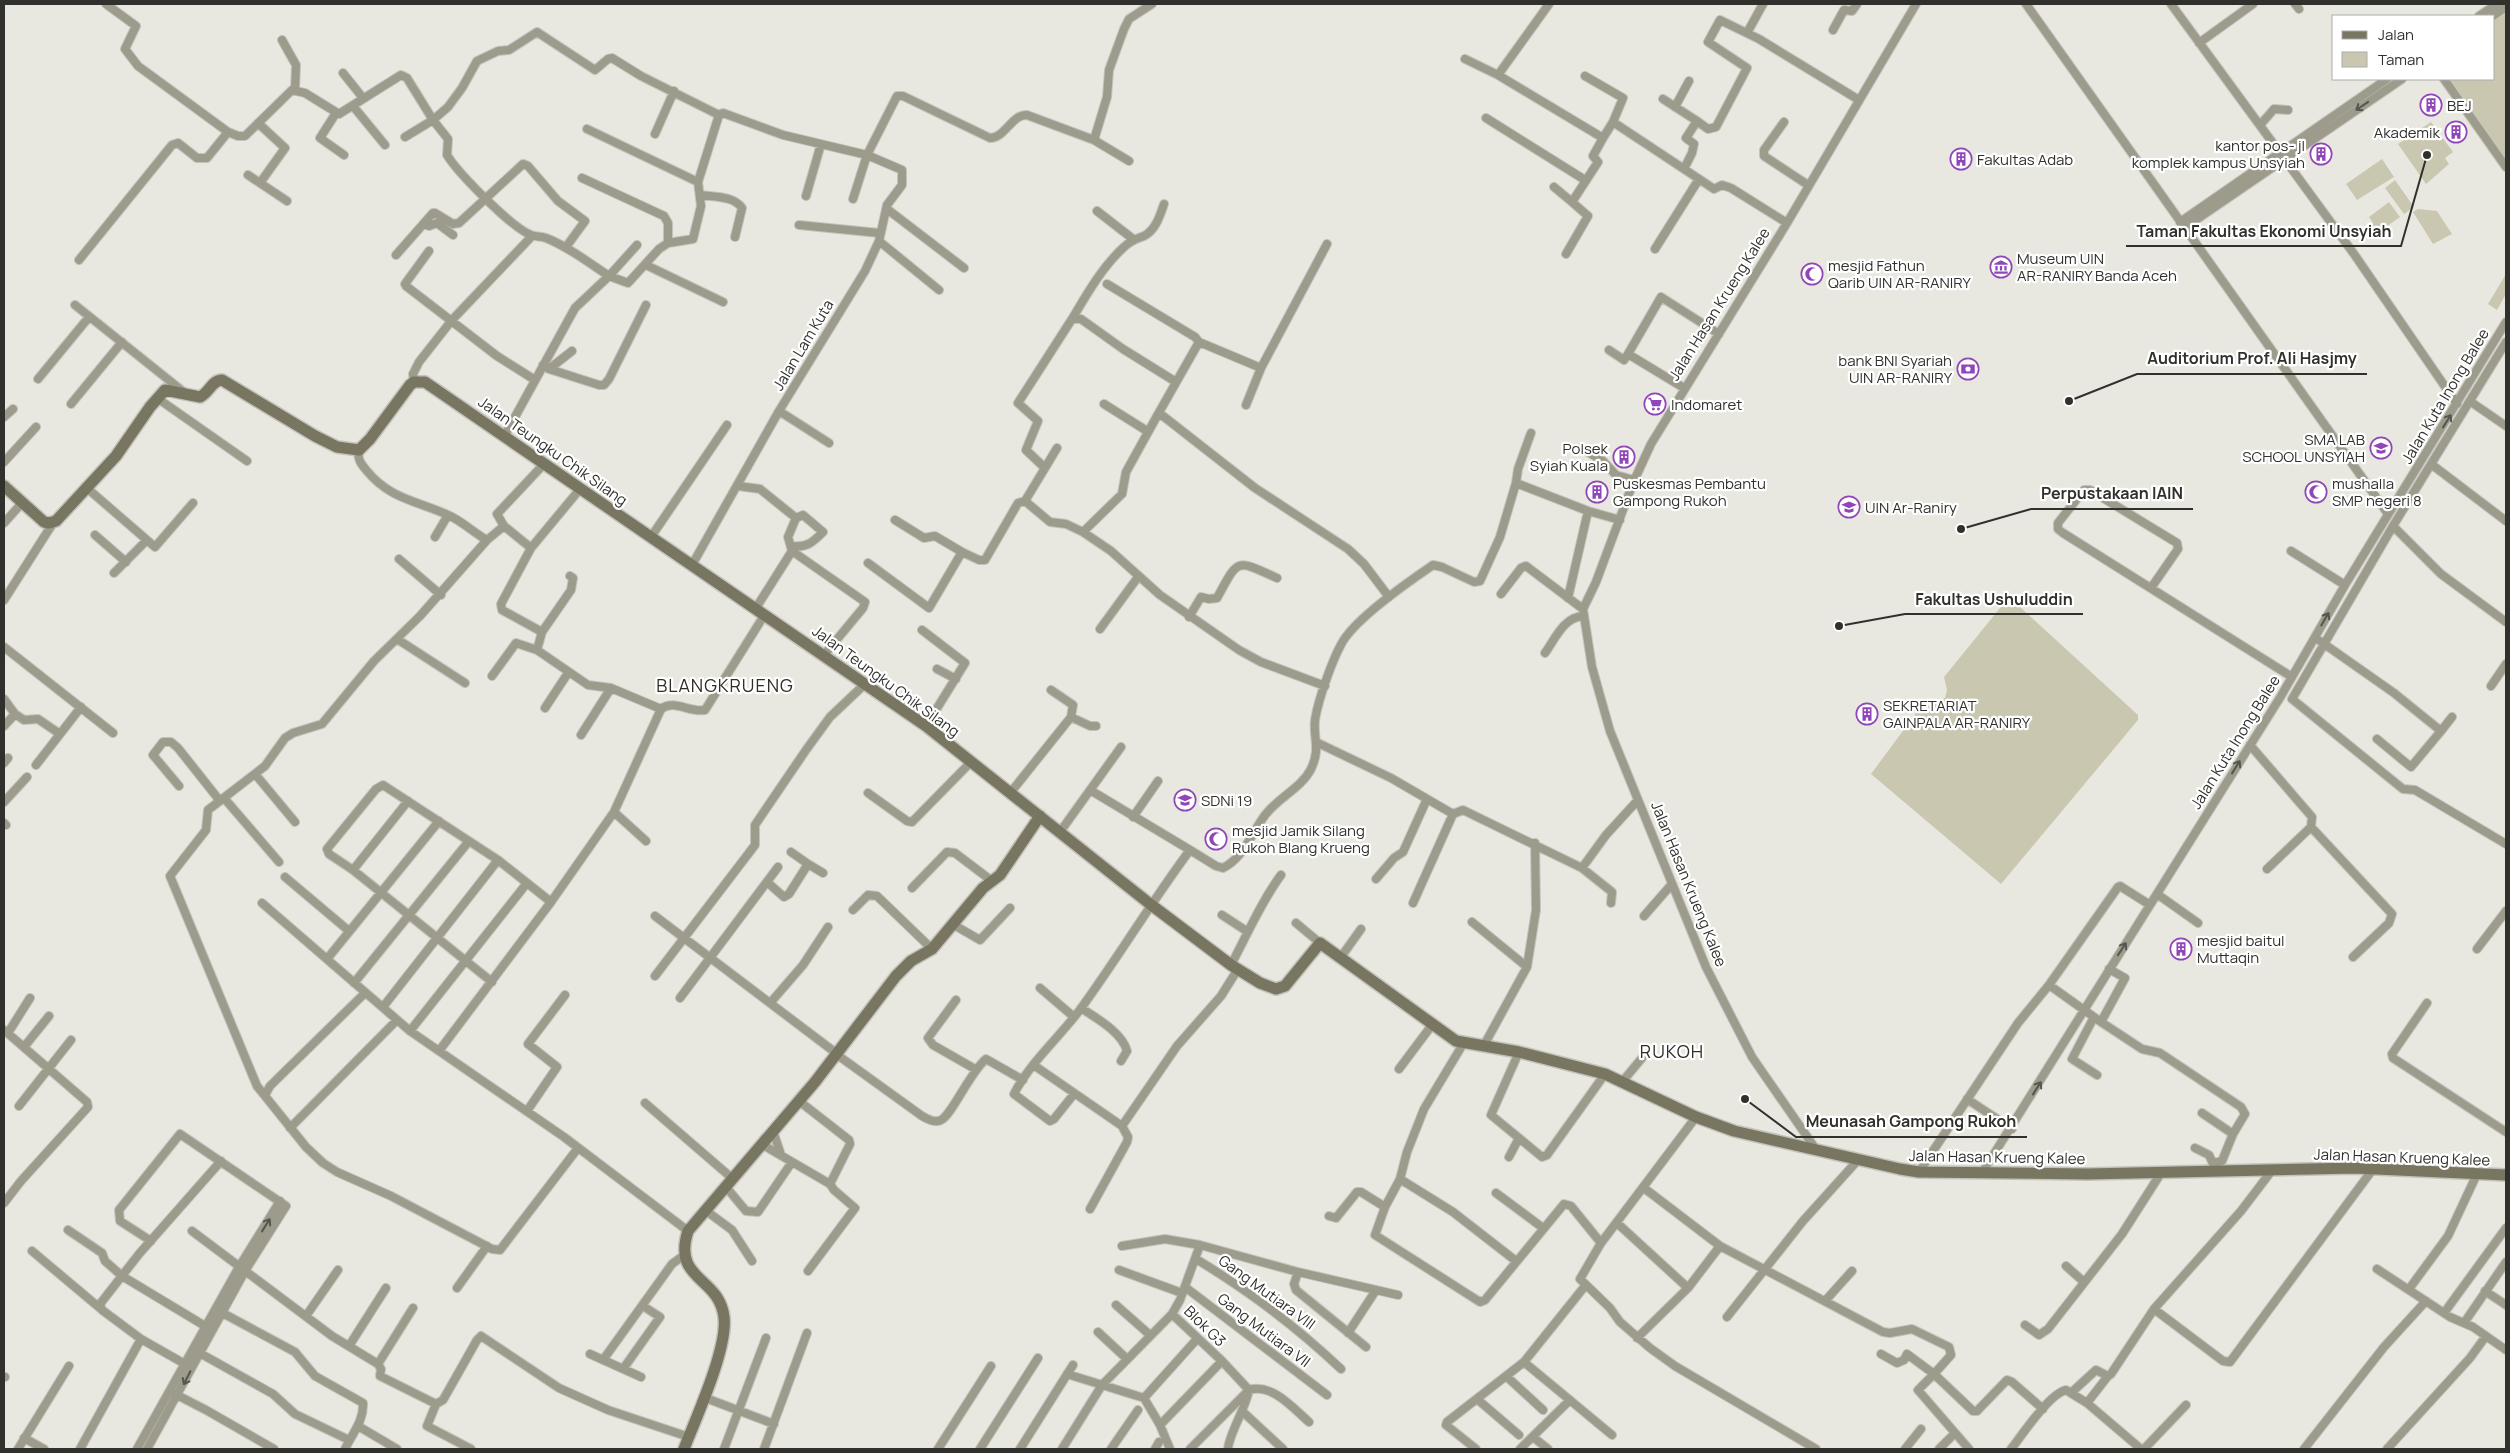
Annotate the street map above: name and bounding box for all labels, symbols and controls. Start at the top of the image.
legend [2332,15,2495,80]
text: Jalan [2378,24,2414,45]
text: Taman [2378,49,2424,70]
building icon: BEJ [2419,93,2443,117]
place label: BEJ [2447,95,2472,116]
one-way arrow [2355,101,2369,111]
building icon: Akademik [2444,120,2468,144]
place label: Akademik [2374,122,2441,143]
place label: kantor pos- jl komplek kampus Unsyiah [2132,135,2305,173]
building icon: kantor pos- jl komplek kampus Unsyiah [2309,142,2333,166]
building icon: Fakultas Adab [1949,147,1973,171]
place label: Fakultas Adab [1977,149,2073,170]
callout: Taman Fakultas Ekonomi Unsyiah [2126,215,2401,246]
text: Taman Fakultas Ekonomi Unsyiah [2136,220,2392,242]
street label: Jalan Hasan Krueng Kalee [1663,223,1775,384]
place label: Museum UIN AR-RANIRY Banda Aceh [2017,248,2177,286]
place label: mesjid Fathun Qarib UIN AR-RANIRY [1828,255,1972,293]
museum icon: Museum UIN AR-RANIRY Banda Aceh [1989,255,2013,279]
mosque icon: mesjid Fathun Qarib UIN AR-RANIRY [1800,262,1824,286]
street label: Jalan Lam Kuta [768,296,838,394]
street label: Jalan Kuta Inong Balee [2396,324,2494,468]
callout: Auditorium Prof. Ali Hasjmy [2137,343,2367,374]
text: Auditorium Prof. Ali Hasjmy [2147,347,2357,369]
place label: bank BNI Syariah UIN AR-RANIRY [1838,350,1953,388]
bank icon: bank BNI Syariah UIN AR-RANIRY [1956,357,1980,381]
street label: Jalan Teungku Chik Silang [474,391,632,511]
supermarket icon: Indomaret [1643,392,1667,416]
place label: Indomaret [1671,394,1742,415]
one-way arrow [2442,415,2452,429]
place label: SMA LAB SCHOOL UNSYIAH [2242,429,2365,467]
school or university icon: SMA LAB SCHOOL UNSYIAH [2369,436,2393,460]
place label: Polsek Syiah Kuala [1530,438,1609,476]
building icon: Polsek Syiah Kuala [1612,445,1636,469]
place label: Puskesmas Pembantu Gampong Rukoh [1613,473,1766,511]
place label: mushalla SMP negeri 8 [2332,473,2422,511]
callout: Perpustakaan IAIN [2031,478,2193,509]
building icon: Puskesmas Pembantu Gampong Rukoh [1585,480,1609,504]
mosque icon: mushalla SMP negeri 8 [2304,480,2328,504]
text: Perpustakaan IAIN [2041,482,2183,504]
school or university icon: UIN Ar-Raniry [1837,495,1861,519]
place label: UIN Ar-Raniry [1865,497,1957,518]
callout: Fakultas Ushuluddin [1905,583,2083,614]
text: Fakultas Ushuluddin [1915,588,2073,610]
one-way arrow [2320,613,2330,627]
street label: Jalan Teungku Chik Silang [808,620,964,742]
street label: Jalan Kuta Inong Balee [2185,671,2285,813]
district label: BLANGKRUENG [656,673,794,697]
place label: SEKRETARIAT GAINPALA AR-RANIRY [1883,695,2031,733]
building icon: SEKRETARIAT GAINPALA AR-RANIRY [1855,702,1879,726]
one-way arrow [2232,761,2242,775]
school or university icon: SDNi 19 [1173,788,1197,812]
place label: SDNi 19 [1201,790,1252,811]
street label: Jalan Hasan Krueng Kalee [1646,798,1732,970]
place label: mesjid Jamik Silang Rukoh Blang Krueng [1232,820,1370,858]
mosque icon: mesjid Jamik Silang Rukoh Blang Krueng [1204,827,1228,851]
place label: mesjid baitul Muttaqin [2197,930,2285,968]
building icon: mesjid baitul Muttaqin [2169,937,2193,961]
one-way arrow [2116,942,2127,956]
district label: RUKOH [1640,1039,1704,1063]
one-way arrow [2032,1081,2042,1095]
callout: Meunasah Gampong Rukoh [1796,1106,2027,1137]
text: Meunasah Gampong Rukoh [1806,1110,2016,1132]
street label: Jalan Hasan Krueng Kalee [2313,1143,2491,1171]
street label: Jalan Hasan Krueng Kalee [1909,1145,2086,1169]
one-way arrow [261,1218,271,1232]
street label: Gang Mutiara VIII [1215,1251,1319,1333]
street label: Gang Mutiara VII [1214,1289,1314,1371]
street label: Blok G3 [1179,1301,1231,1351]
one-way arrow [182,1370,192,1385]

